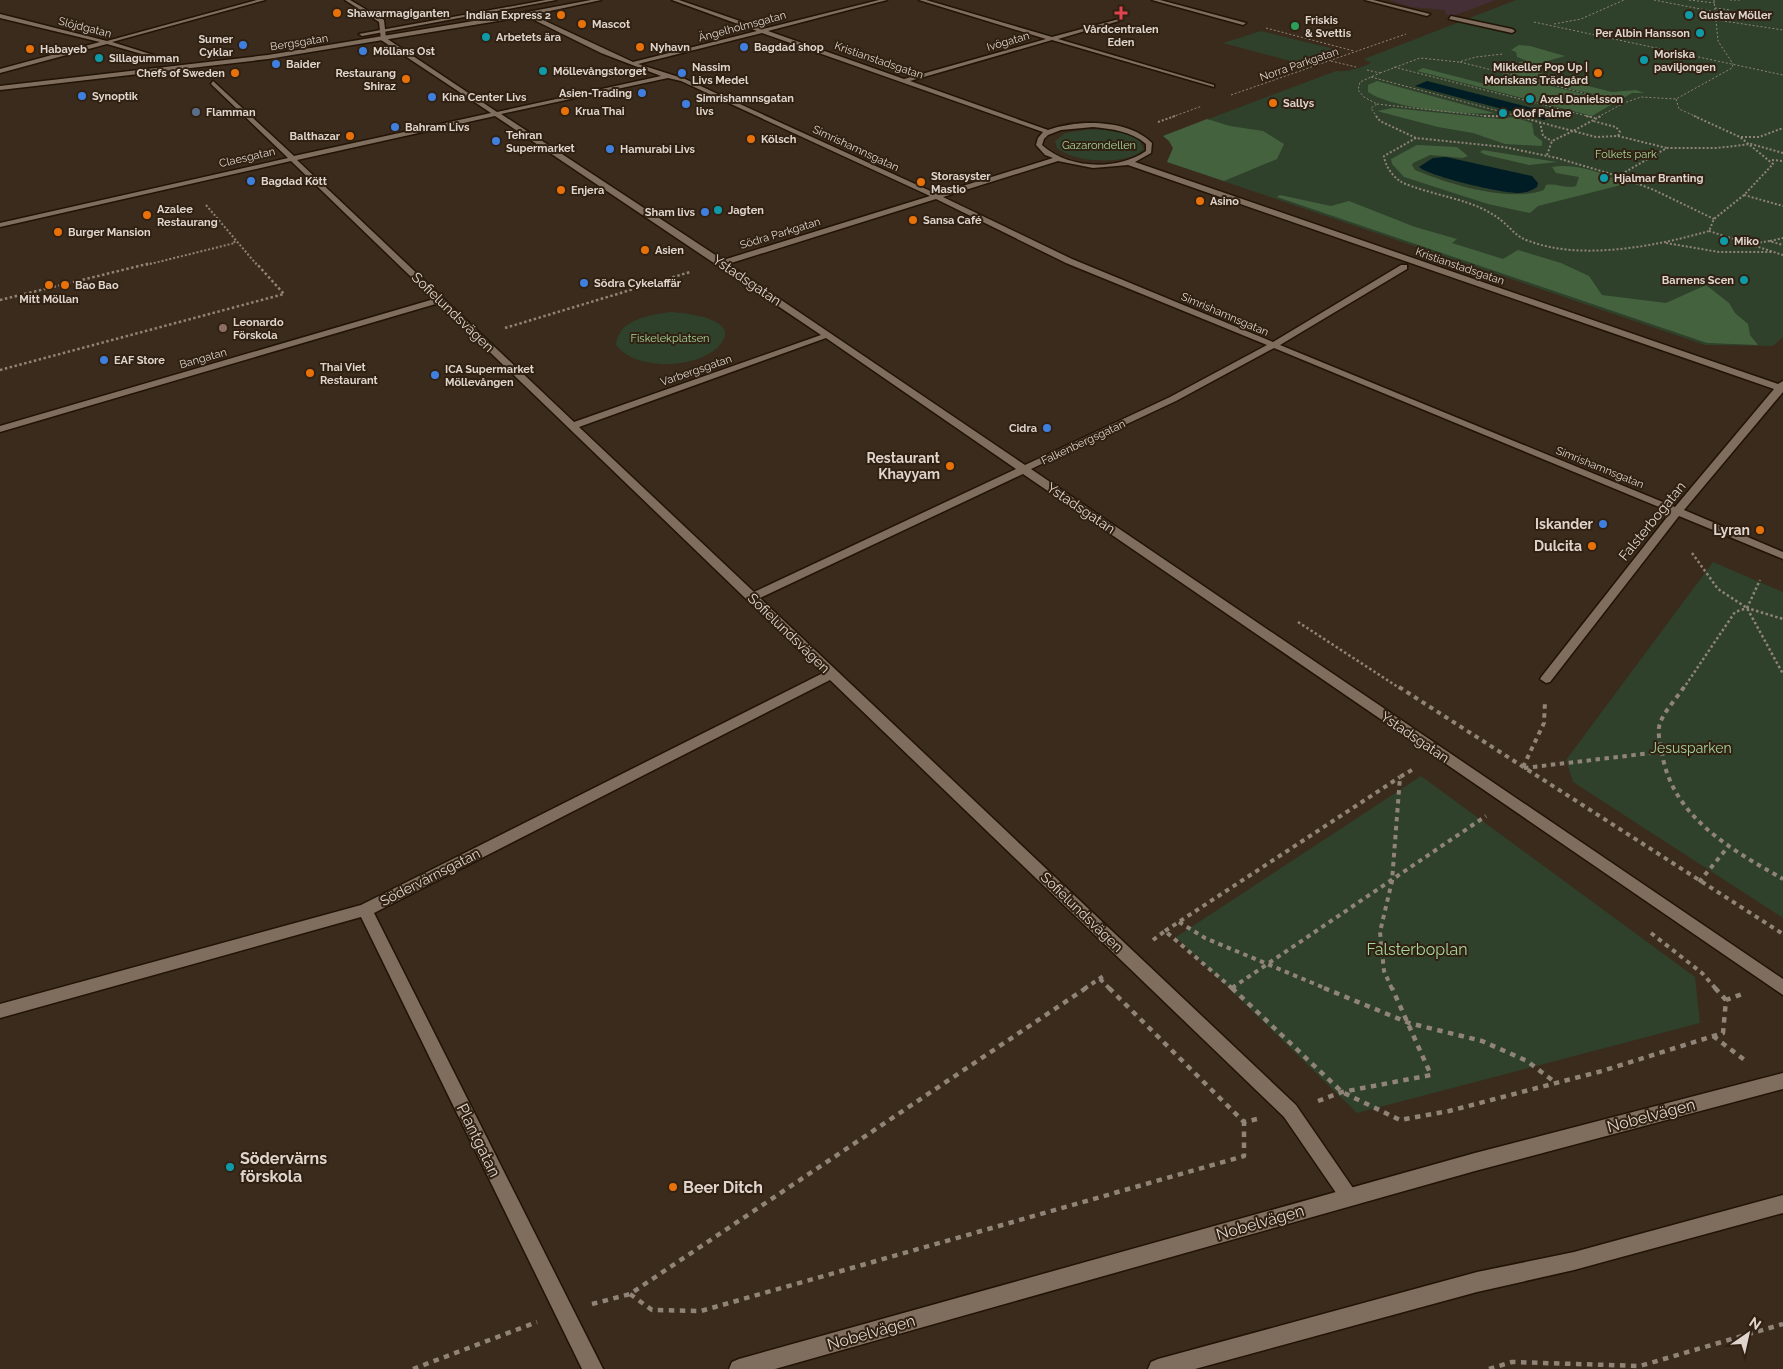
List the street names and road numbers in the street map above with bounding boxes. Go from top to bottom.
street label: Ängelholmsgatan [697,9,787,44]
street label: Slöjdgatan [57,15,113,40]
street label: Ivögatan [985,29,1031,54]
street label: Bergsgatan [269,32,329,53]
street label: Kristianstadsgatan [833,39,925,82]
street label: Norra Parkgatan [1258,45,1340,84]
street label: Simrishamnsgatan [811,123,901,174]
street label: Claesgatan [218,145,276,170]
street label: Södra Parkgatan [738,215,822,252]
street label: Kristianstadsgatan [1414,245,1506,288]
street label: Ystadsgatan [710,251,784,309]
street label: Sofielundsvägen [409,269,497,355]
street label: Simrishamnsgatan [1179,290,1271,339]
street label: Bangatan [178,346,228,371]
street label: Varbergsgatan [659,352,734,389]
street label: Falkenbergsgatan [1039,417,1127,468]
street label: Simrishamnsgatan [1554,444,1646,491]
street label: Falsterbogatan [1615,478,1689,564]
street label: Ystadsgatan [1044,479,1118,537]
street label: Sofielundsvägen [745,590,833,676]
street label: Ystadsgatan [1378,708,1452,766]
street label: Södervärnsgatan [377,845,483,909]
street label: Sofielundsvägen [1038,869,1126,955]
street label: Nobelvägen [1605,1095,1697,1136]
street label: Plantgatan [453,1100,505,1180]
street label: Nobelvägen [1214,1201,1306,1244]
street label: Nobelvägen [825,1311,917,1354]

